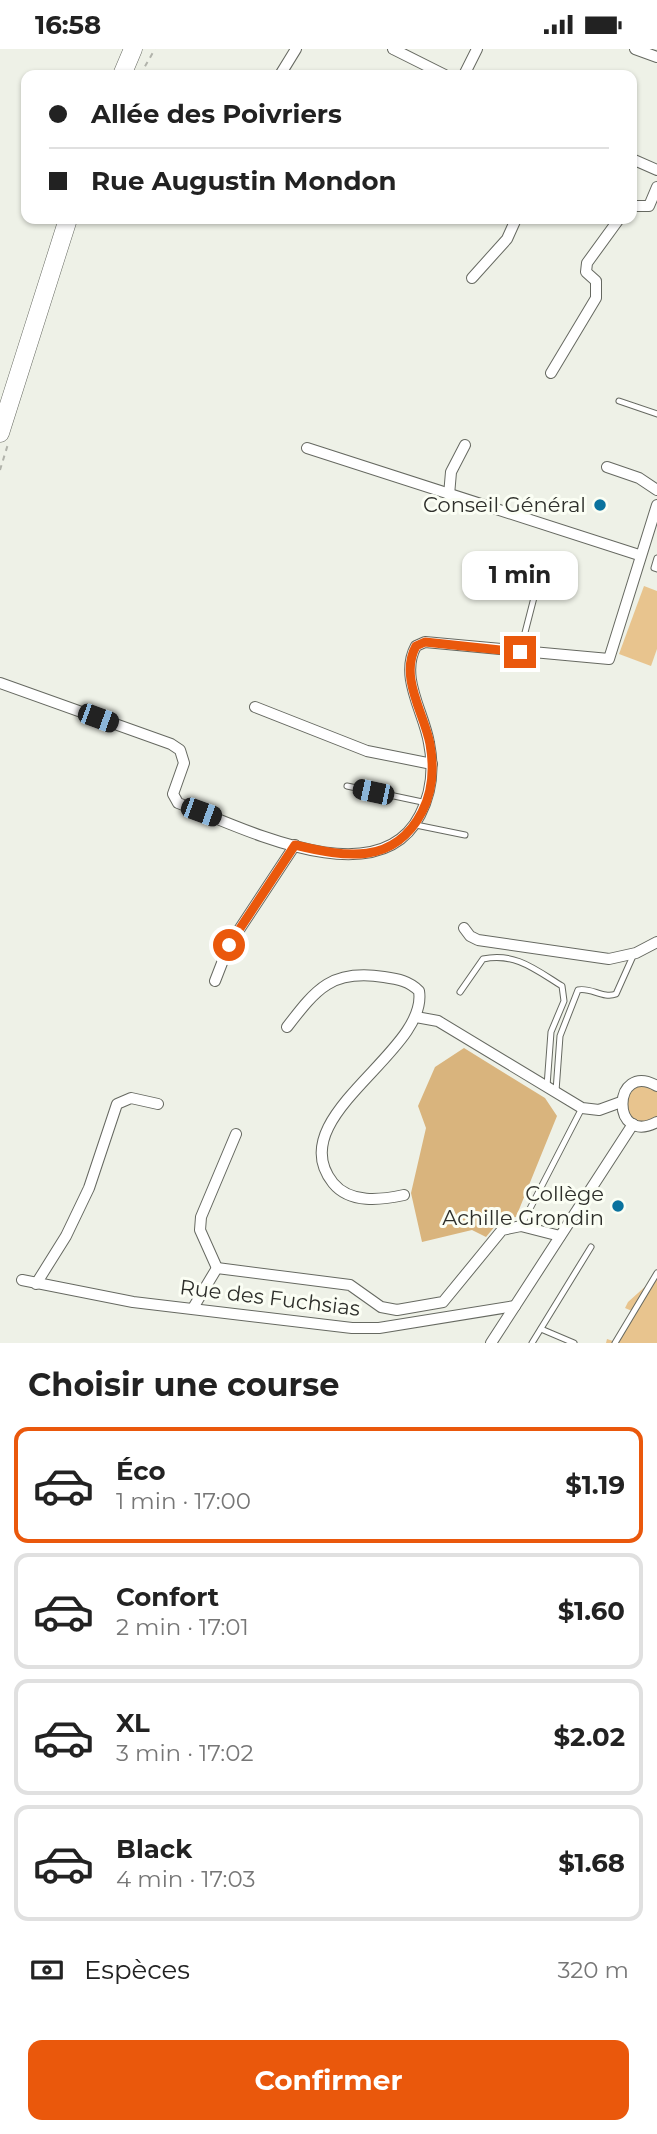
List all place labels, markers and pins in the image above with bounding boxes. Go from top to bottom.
place label: Conseil Général [423,492,586,517]
marker: Conseil Général [592,497,608,513]
place label: Collège Achille Grondin [442,1181,604,1230]
marker: Collège Achille Grondin [610,1198,626,1214]

